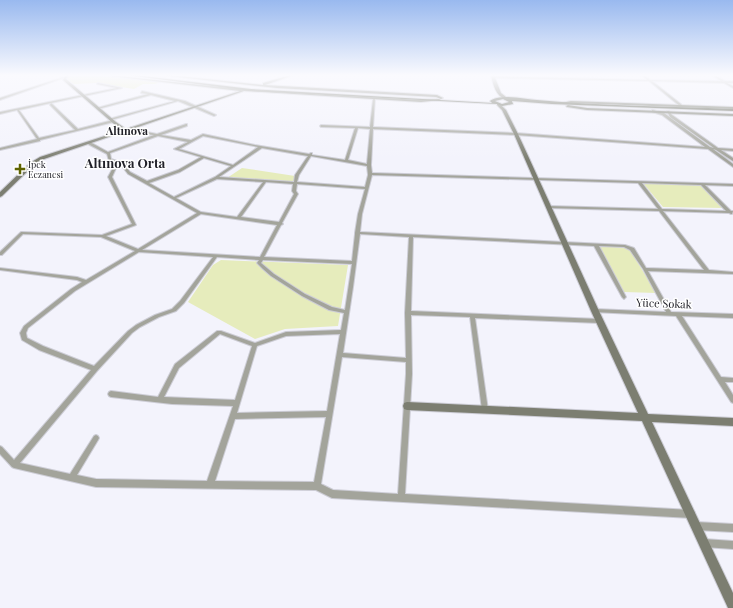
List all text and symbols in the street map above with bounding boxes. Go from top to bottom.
district label: Altınova [105,123,148,138]
district label: Altınova Orta [84,154,165,171]
place label: İpek Eczanesi [28,158,64,180]
marker: İpek Eczanesi [15,164,25,174]
street label: Yüce Sokak [635,294,692,311]

